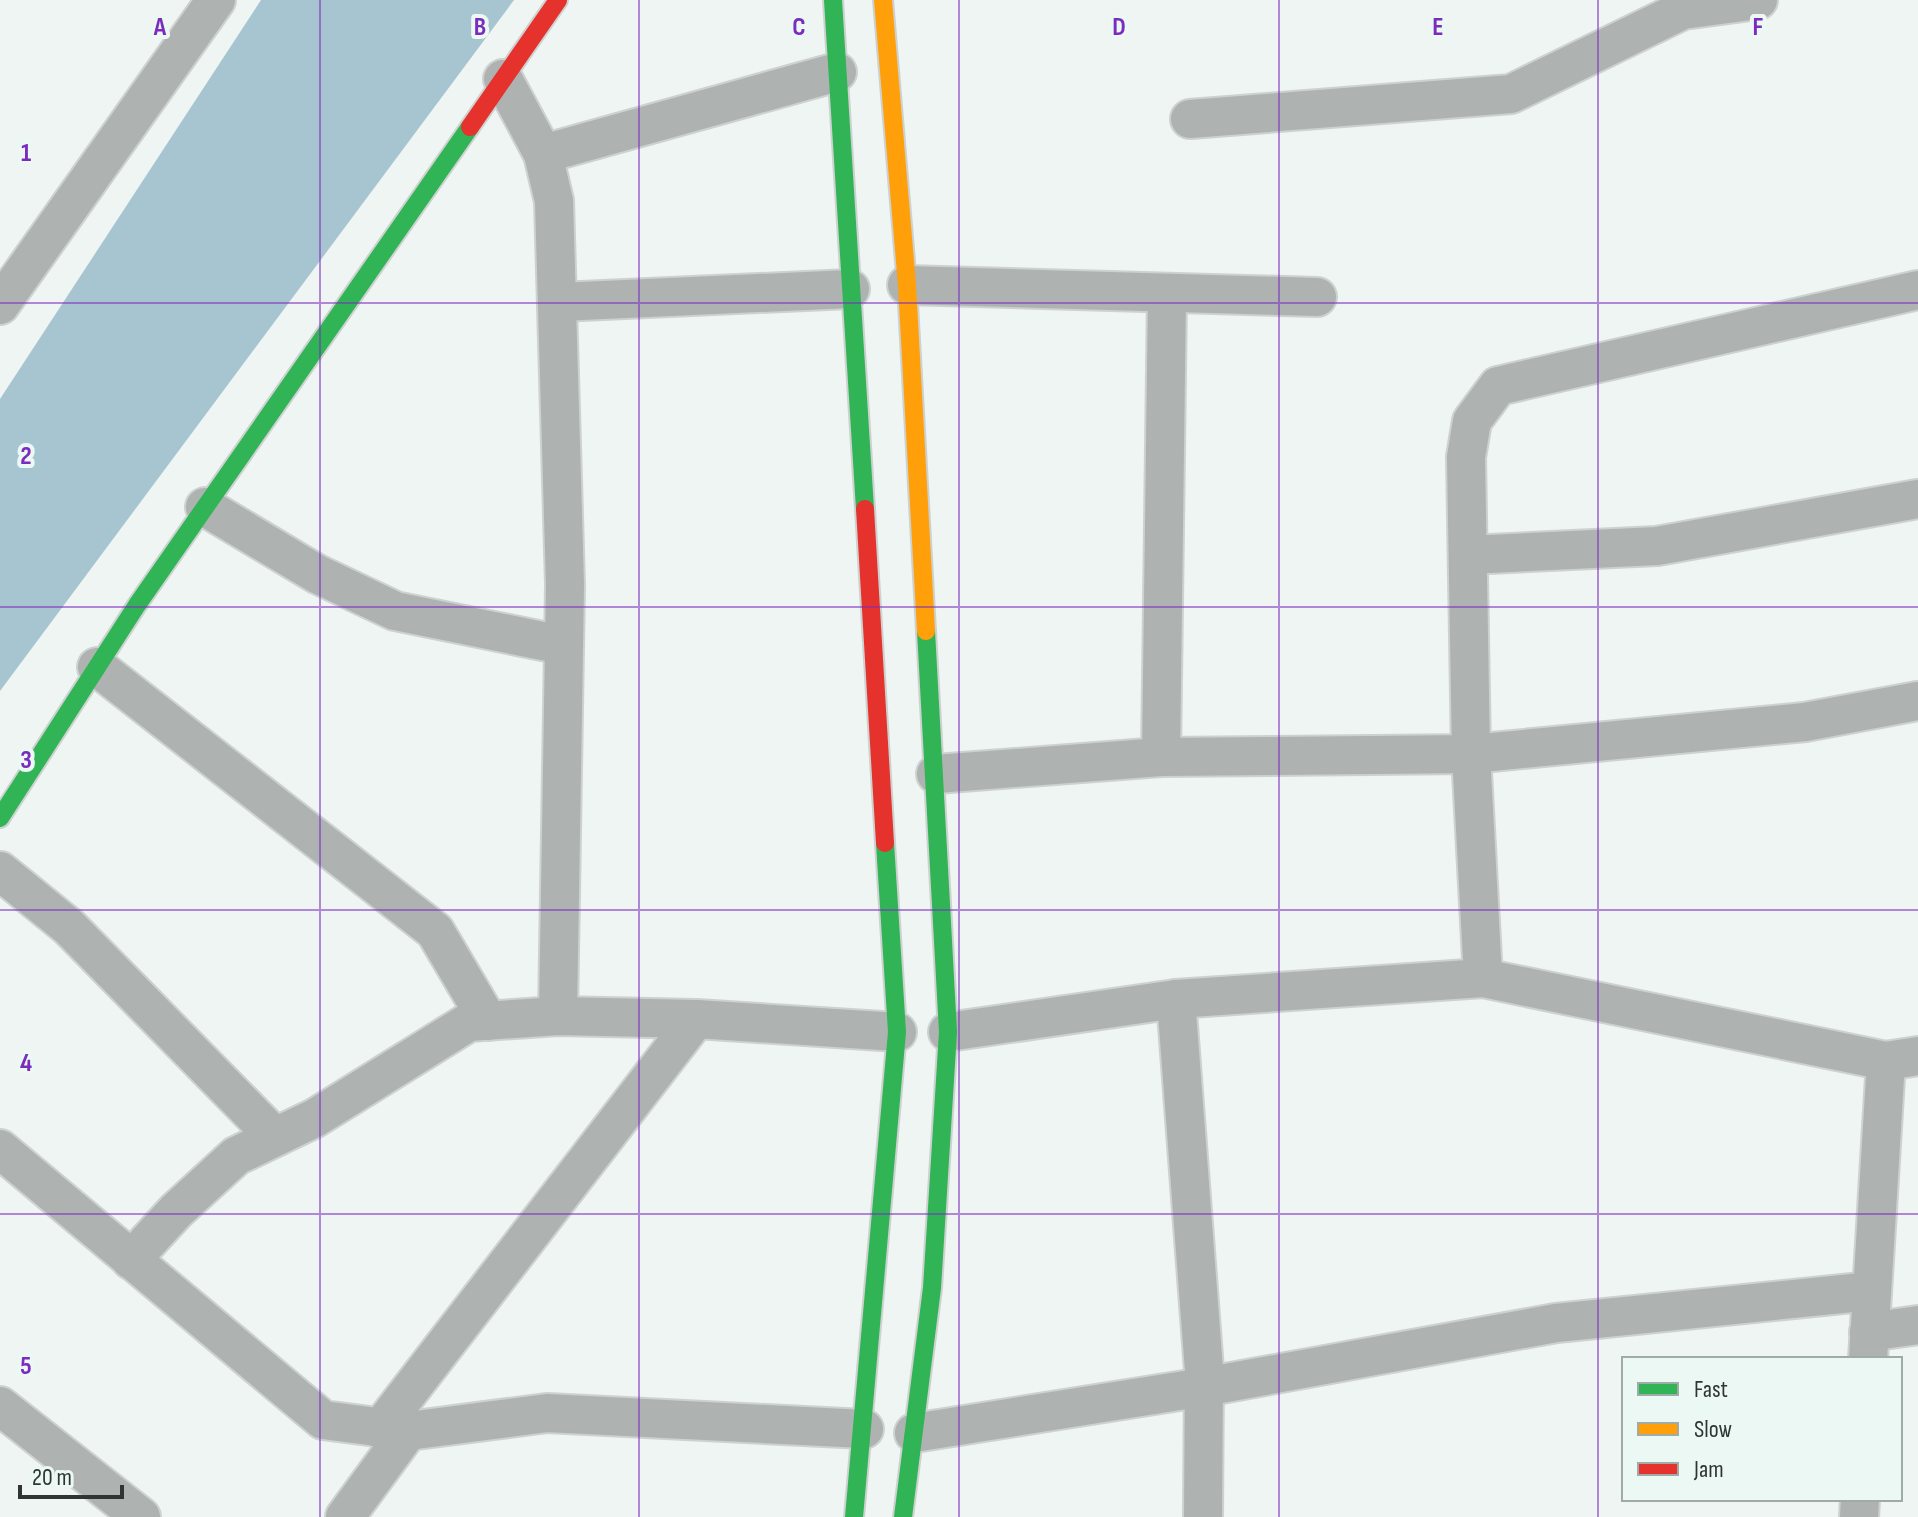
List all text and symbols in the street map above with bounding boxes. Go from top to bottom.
text: A [153,12,167,43]
text: B [474,12,486,43]
text: C [792,12,806,43]
text: D [1112,12,1126,43]
text: E [1432,12,1444,43]
text: F [1753,12,1764,43]
text: 1 [21,138,31,169]
text: 2 [20,441,32,472]
text: 3 [20,745,32,776]
text: 4 [20,1048,32,1079]
text: 5 [20,1351,32,1382]
legend [1622,1357,1902,1501]
text: Fast [1694,1375,1728,1404]
text: Slow [1694,1415,1732,1444]
scale bar [20,1449,122,1499]
text: Jam [1693,1455,1724,1484]
text: 20 m [32,1463,72,1492]

